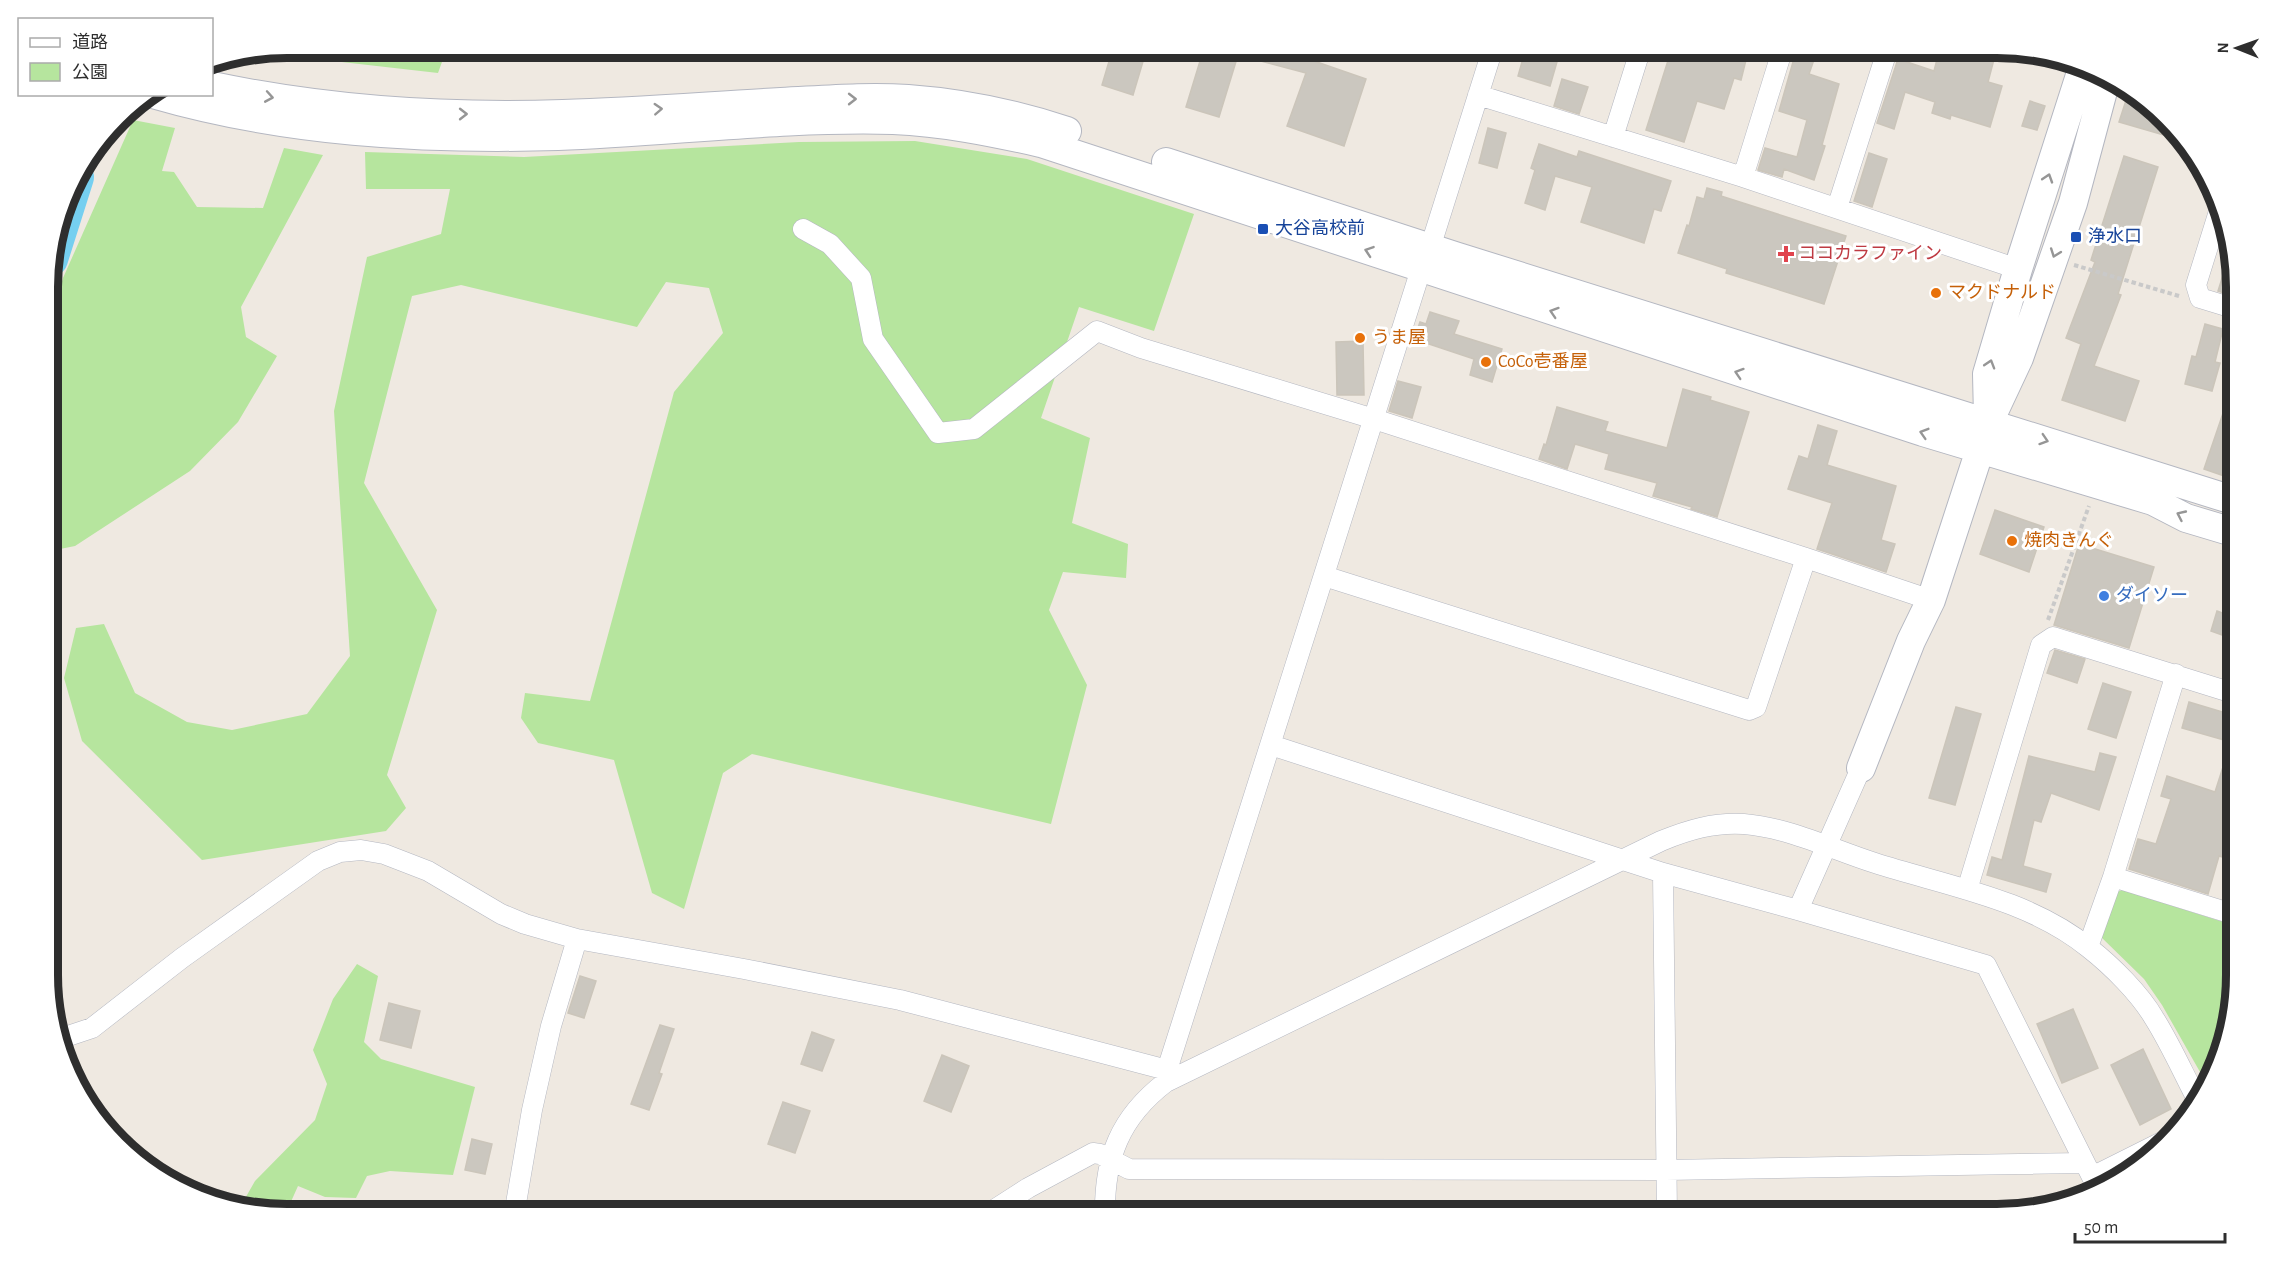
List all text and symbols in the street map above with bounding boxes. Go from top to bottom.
legend [18,18,213,96]
north arrow [2207,18,2267,78]
text: 道路 [72,32,108,52]
text: N [2215,42,2231,53]
text: 公園 [72,63,108,82]
one-way arrow [264,90,274,103]
one-way arrow [848,93,857,105]
one-way arrow [653,102,662,115]
one-way arrow [458,108,467,120]
one-way arrow [2040,173,2053,184]
place label: 大谷高校前 [1275,218,1365,238]
marker: 大谷高校前 [1256,222,1270,236]
place label: 浄水口 [2088,227,2142,246]
marker: 浄水口 [2069,230,2083,244]
place label: ココカラファイン [1798,244,1942,263]
one-way arrow [1364,245,1375,258]
marker: ココカラファイン [1779,247,1793,261]
one-way arrow [2049,247,2062,258]
place label: マクドナルド [1948,283,2056,302]
marker: マクドナルド [1929,286,1943,300]
one-way arrow [1549,307,1560,319]
place label: うま屋 [1372,328,1426,347]
marker: うま屋 [1353,331,1367,345]
place label: CoCo壱番屋 [1498,352,1588,371]
marker: CoCo壱番屋 [1479,355,1493,369]
one-way arrow [1983,359,1995,370]
one-way arrow [1734,367,1745,380]
one-way arrow [1920,428,1930,440]
one-way arrow [2038,433,2049,446]
one-way arrow [2177,510,2188,522]
place label: 焼肉きんぐ [2024,531,2114,550]
marker: 焼肉きんぐ [2005,534,2019,548]
place label: ダイソー [2116,585,2188,605]
marker: ダイソー [2097,589,2111,603]
scale bar [2075,1206,2225,1244]
text: 50 m [2084,1219,2118,1237]

